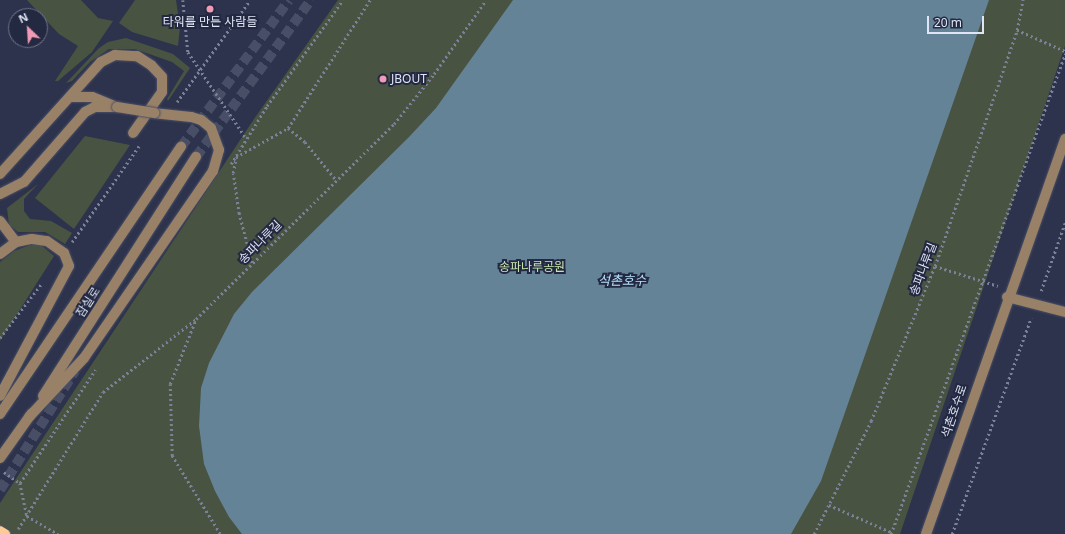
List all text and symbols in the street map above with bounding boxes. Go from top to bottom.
marker: 타워를 만든 사람들 [205,4,215,14]
north arrow [8,8,48,48]
scale bar [929,8,986,34]
text: N [16,9,30,26]
text: 20 m [934,14,962,31]
place label: 타워를 만든 사람들 [163,15,257,29]
place label: JBOUT [391,72,427,86]
marker: JBOUT [378,74,388,84]
street label: 송파나루길 [235,217,285,267]
street label: 송파나루길 [906,241,940,297]
park label: 송파나루공원 [499,260,565,274]
water label: 석촌호수 [598,272,646,288]
street label: 잠실로 [73,284,103,320]
street label: 석촌호수로 [938,383,970,439]

